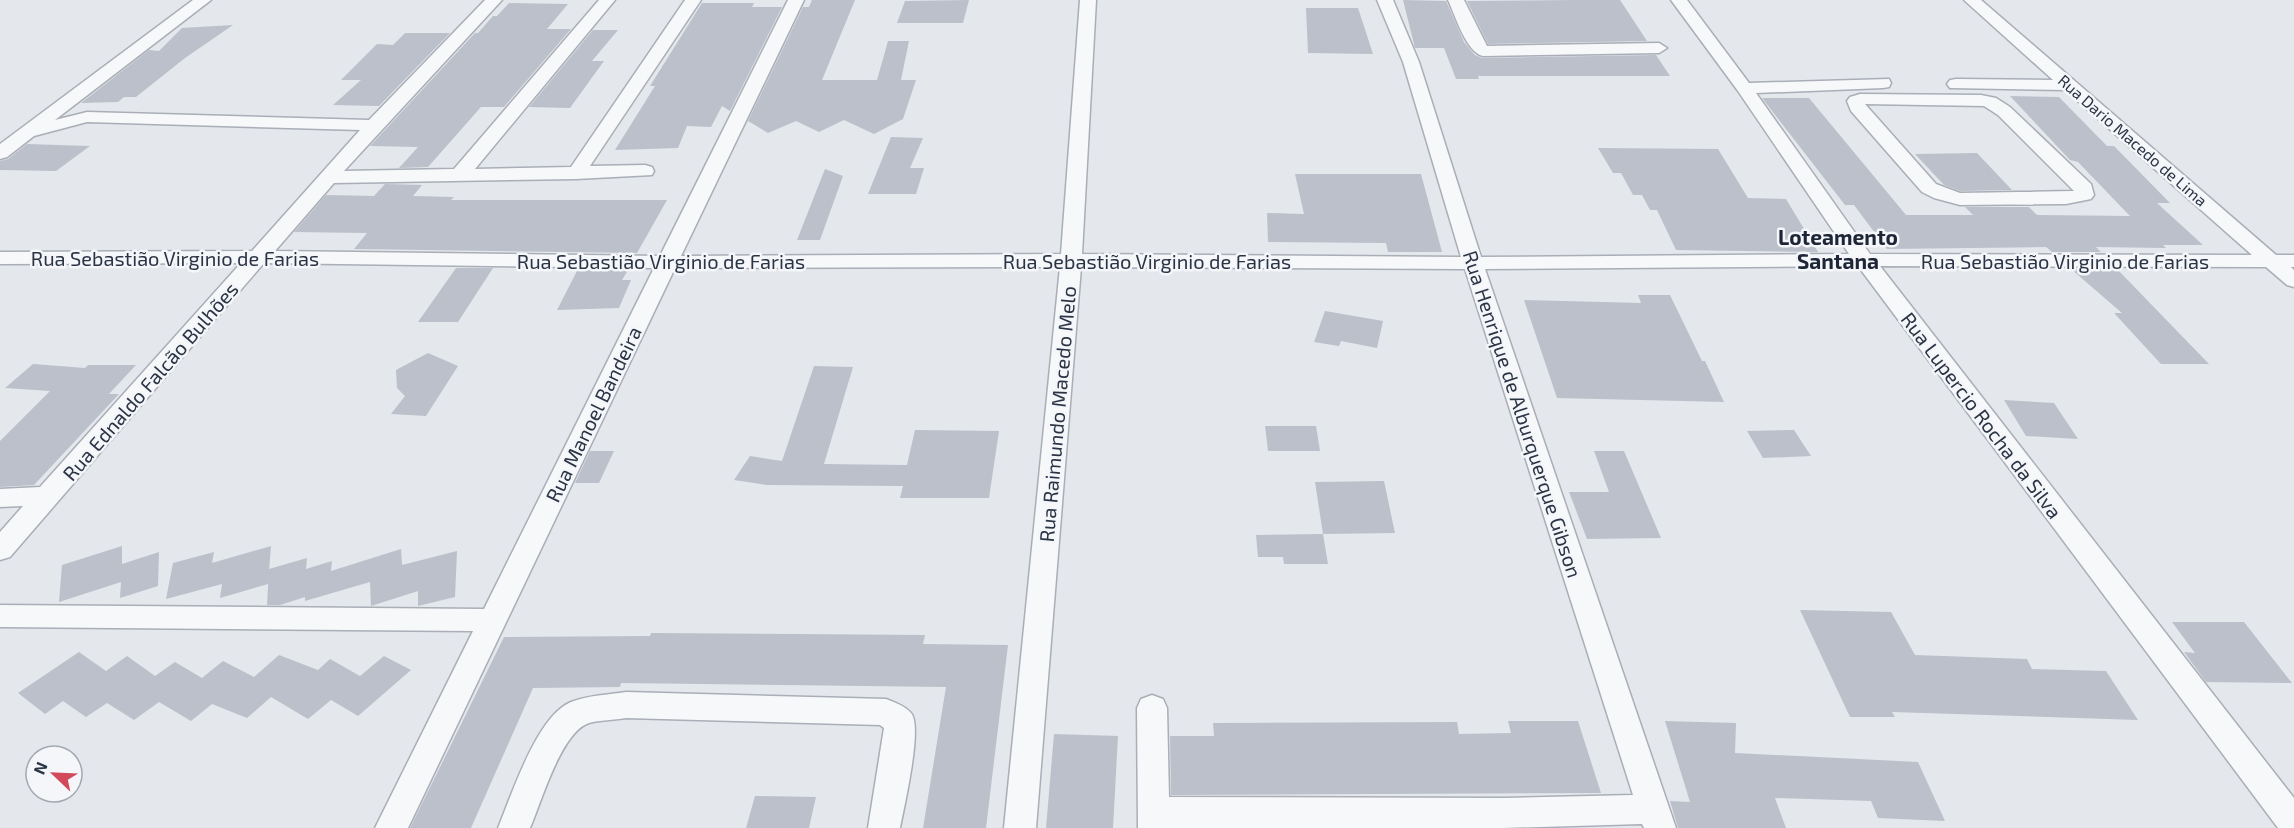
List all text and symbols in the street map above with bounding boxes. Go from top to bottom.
street label: Rua Dario Macedo de Lima [2055,70,2211,210]
district label: Loteamento Santana [1778,224,1898,273]
street label: Rua Sebastião Virginio de Farias [31,246,319,270]
street label: Rua Henrique de Alburquerque Gibson [1459,247,1587,581]
street label: Rua Sebastião Virginio de Farias [517,249,805,273]
street label: Rua Sebastião Virginio de Farias [1003,249,1291,273]
street label: Rua Sebastião Virginio de Farias [1921,249,2209,273]
street label: Rua Ednaldo Falcão Bulhões [57,277,243,485]
street label: Rua Raimundo Macedo Melo [1034,285,1080,543]
street label: Rua Lupercio Rocha da Silva [1897,307,2067,523]
street label: Rua Manoel Bandeira [540,322,646,506]
north arrow [24,744,84,804]
text: N [29,759,51,777]

